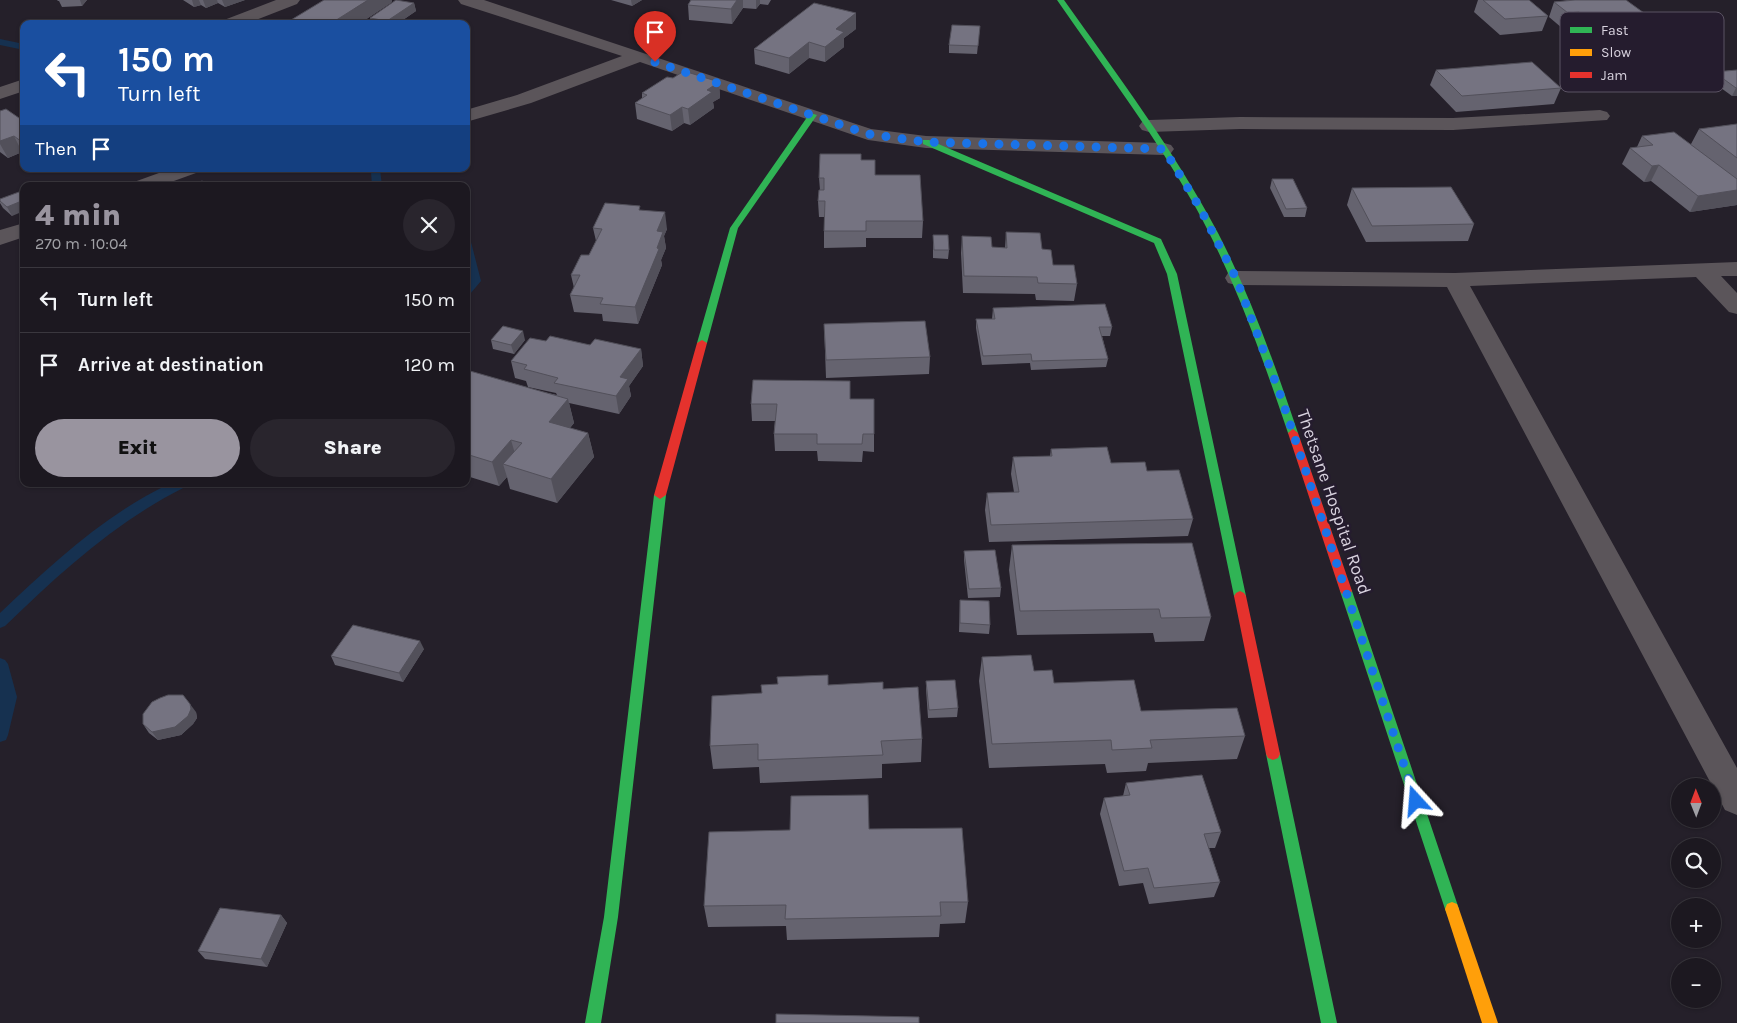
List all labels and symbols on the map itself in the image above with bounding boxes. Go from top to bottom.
pin [634,11,676,62]
legend [1560,12,1724,92]
text: Fast [1601,22,1628,39]
text: Slow [1601,44,1631,61]
text: Jam [1601,67,1627,84]
street label: Thetsane Hospital Road [1292,407,1376,597]
position arrow [1389,774,1441,826]
north arrow [1671,778,1721,828]

